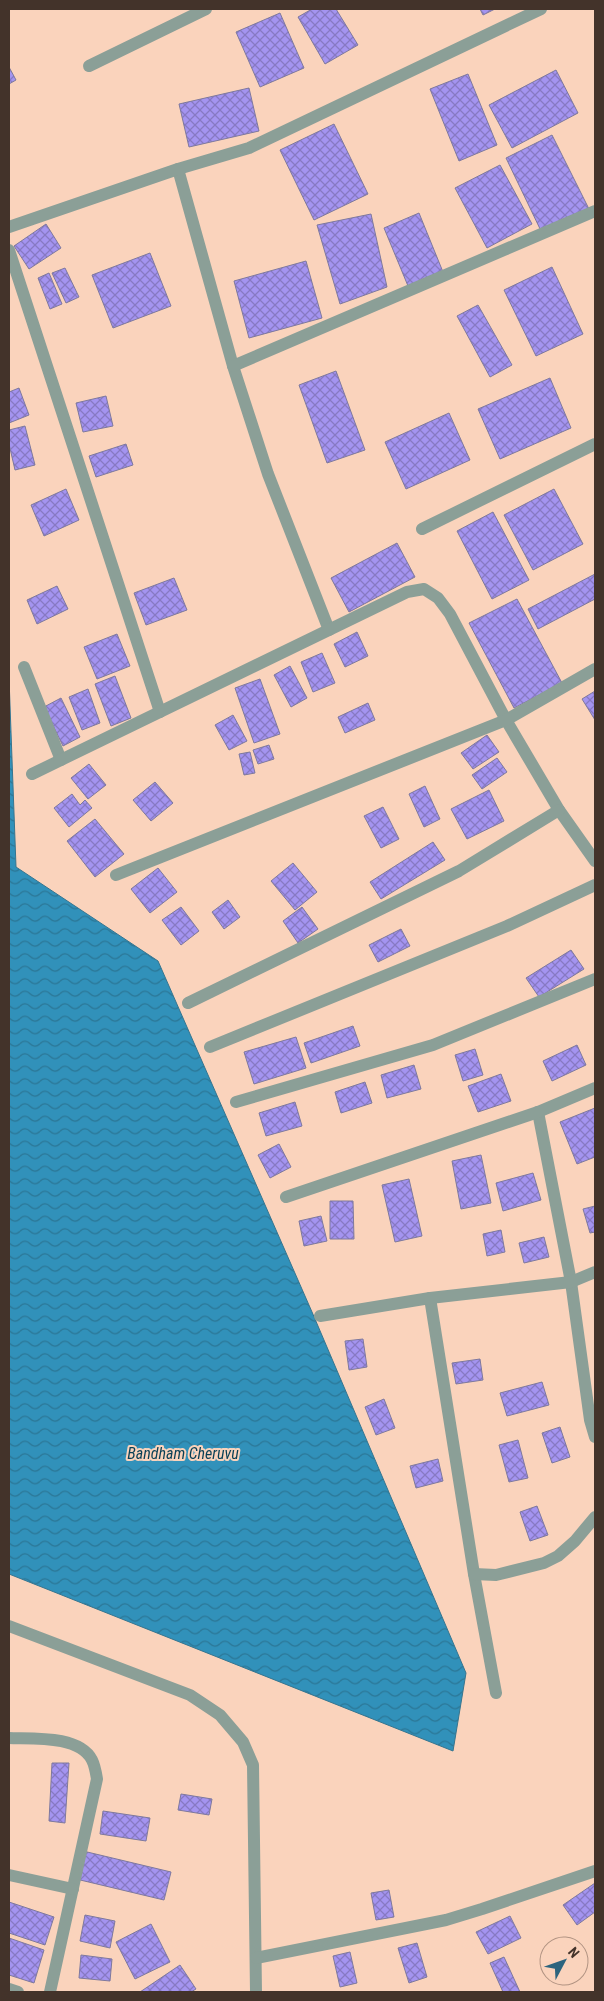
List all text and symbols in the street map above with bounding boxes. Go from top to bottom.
water label: Bandham Cheruvu [127,1444,239,1463]
north arrow [539,1936,589,1986]
text: N [565,1944,583,1961]

